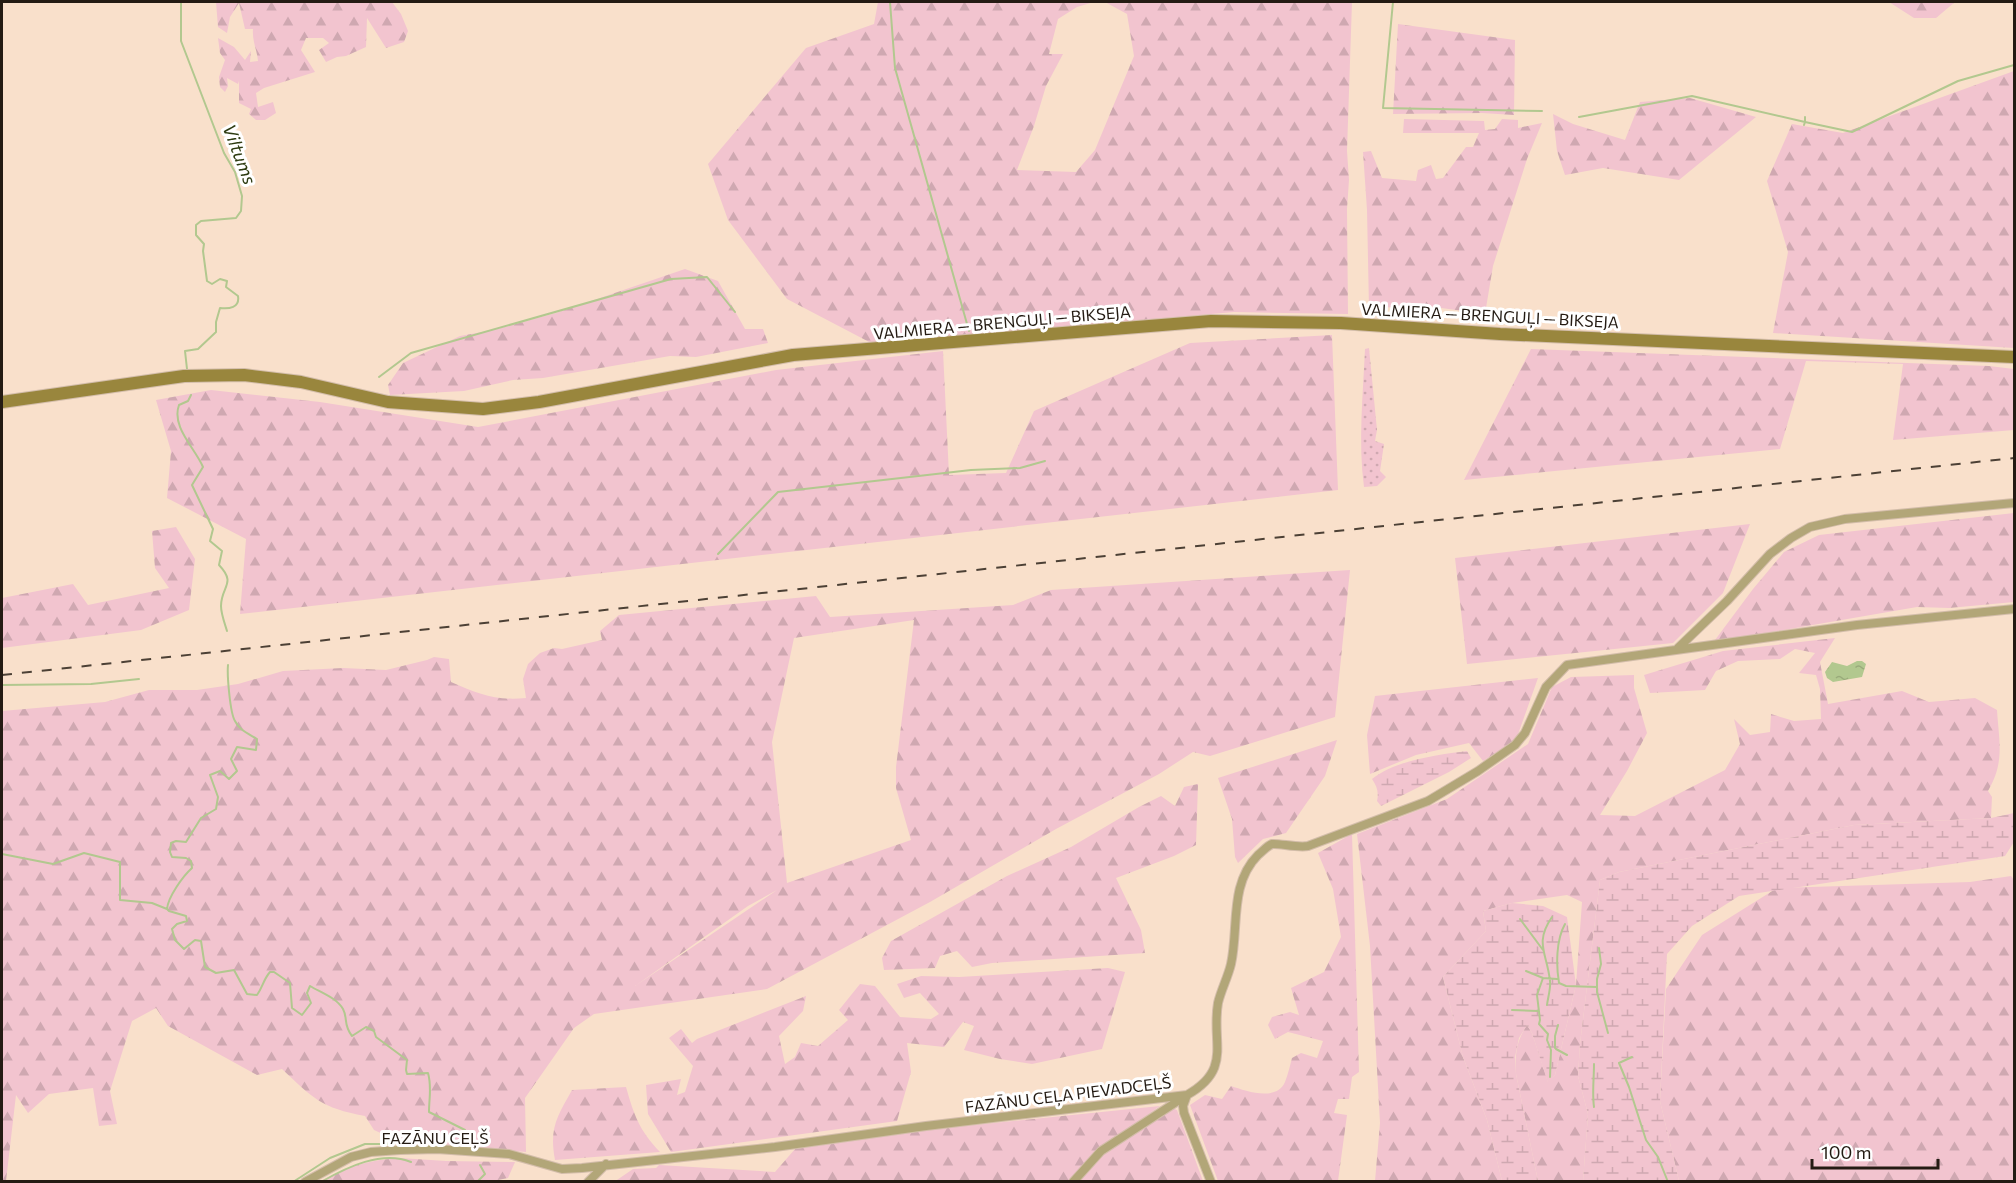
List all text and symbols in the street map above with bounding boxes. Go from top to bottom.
water label: Viltums [218,121,262,187]
street label: VALMIERA — BRENGUĻI — BIKSEJA [1360,299,1619,333]
street label: VALMIERA — BRENGUĻI — BIKSEJA [873,301,1132,345]
street label: FAZĀNU CEĻA PIEVADCEĻŠ [964,1072,1172,1118]
street label: FAZĀNU CEĻŠ [381,1128,489,1149]
scale bar [1812,1132,1938,1170]
text: 100 m [1821,1141,1871,1163]

